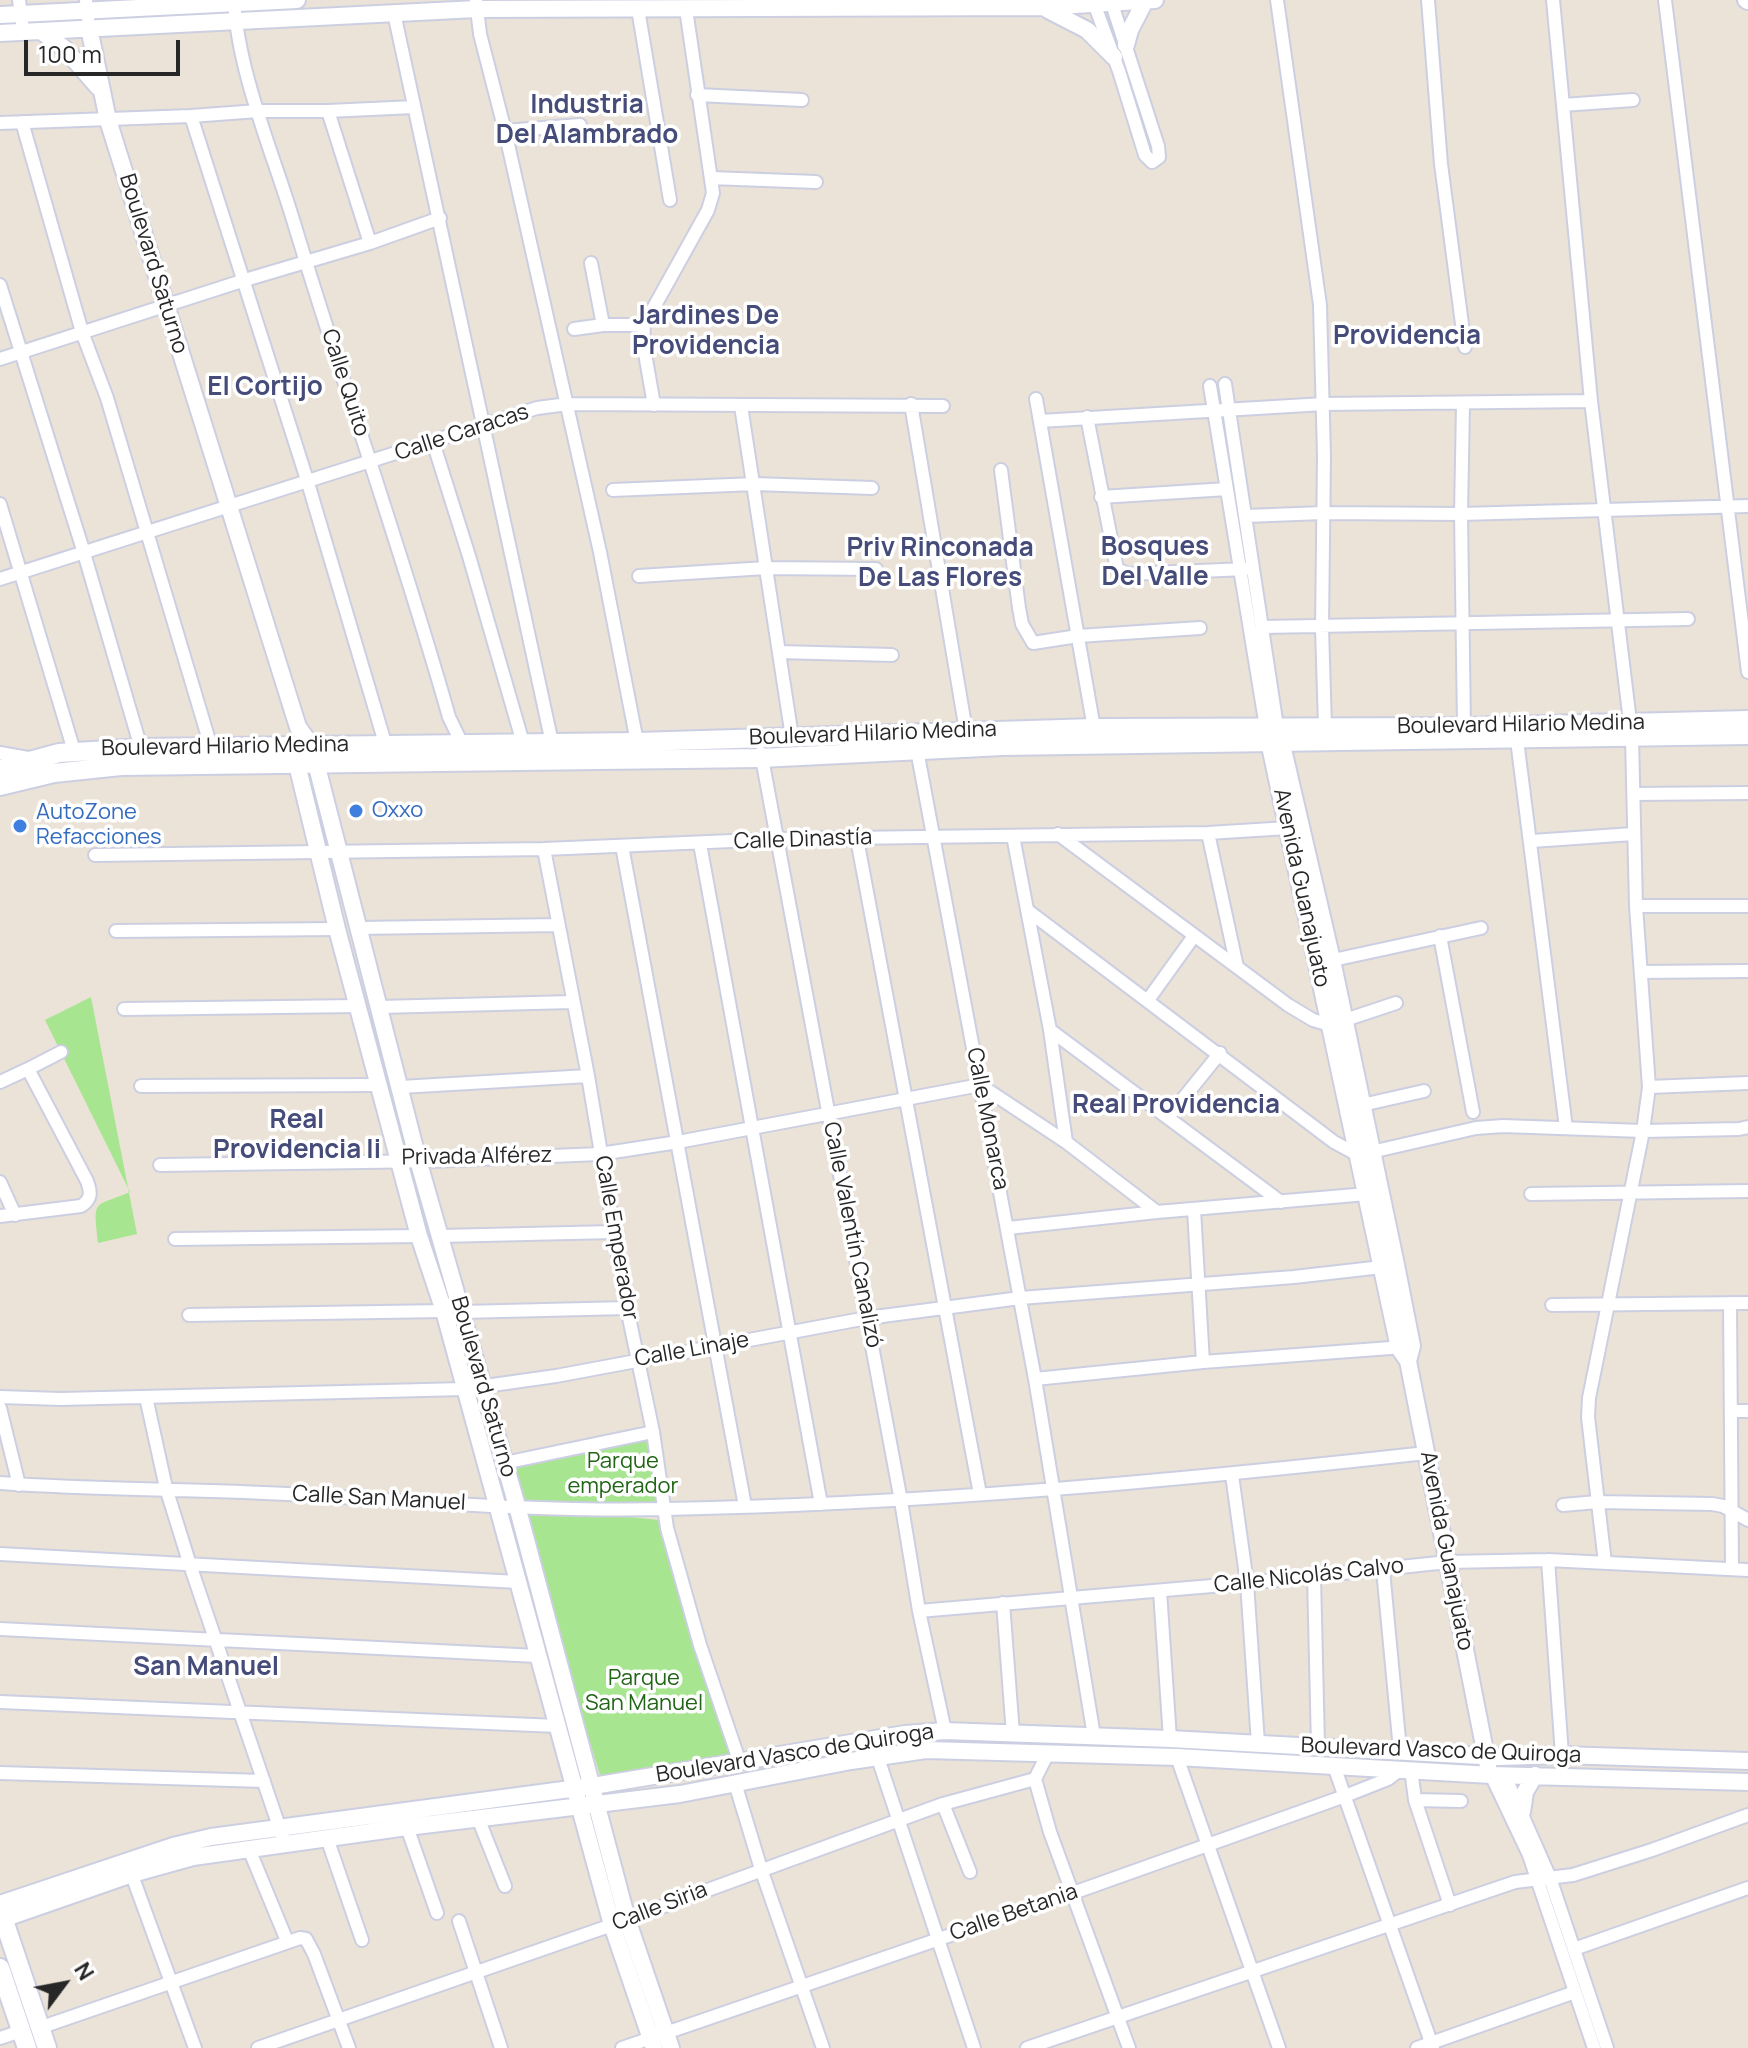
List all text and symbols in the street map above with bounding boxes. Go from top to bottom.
scale bar [28,24,184,74]
text: 100 m [38,37,102,70]
district label: Industria Del Alambrado [496,90,678,152]
street label: Boulevard Saturno [113,171,193,357]
district label: Jardines De Providencia [632,301,780,362]
district label: Providencia [1333,321,1481,353]
street label: Calle Quito [315,326,375,440]
district label: El Cortijo [207,372,323,404]
street label: Calle Caracas [392,399,532,467]
district label: Bosques Del Valle [1101,532,1209,594]
district label: Priv Rinconada De Las Flores [846,533,1034,594]
street label: Boulevard Hilario Medina [1397,710,1645,740]
street label: Boulevard Hilario Medina [749,716,997,752]
street label: Boulevard Hilario Medina [101,732,349,762]
street label: Avenida Guanajuato [1267,786,1335,990]
place label: Oxxo [372,798,423,824]
place label: AutoZone Refacciones [36,800,162,852]
marker: Oxxo [347,802,365,820]
marker: AutoZone Refacciones [11,817,29,835]
street label: Calle Dinastía [733,824,873,856]
street label: Calle Monarca [960,1046,1014,1192]
district label: Real Providencia [1072,1090,1280,1122]
district label: Real Providencia Ii [213,1105,381,1166]
street label: Calle Valentín Canalizó [817,1120,887,1350]
street label: Privada Alférez [401,1142,553,1172]
street label: Calle Emperador [589,1154,643,1322]
street label: Boulevard Saturno [445,1294,521,1480]
street label: Calle Linaje [633,1327,751,1373]
park label: Parque emperador [568,1449,678,1500]
street label: Avenida Guanajuato [1414,1449,1478,1653]
street label: Calle San Manuel [292,1481,466,1517]
street label: Calle Nicolás Calvo [1213,1553,1405,1599]
district label: San Manuel [133,1652,279,1684]
park label: Parque San Manuel [585,1666,703,1718]
street label: Boulevard Vasco de Quiroga [654,1719,936,1789]
street label: Boulevard Vasco de Quiroga [1300,1733,1582,1769]
street label: Calle Siria [609,1877,711,1937]
street label: Calle Betania [947,1879,1081,1947]
north arrow [24,1944,104,2024]
text: N [67,1957,101,1986]

